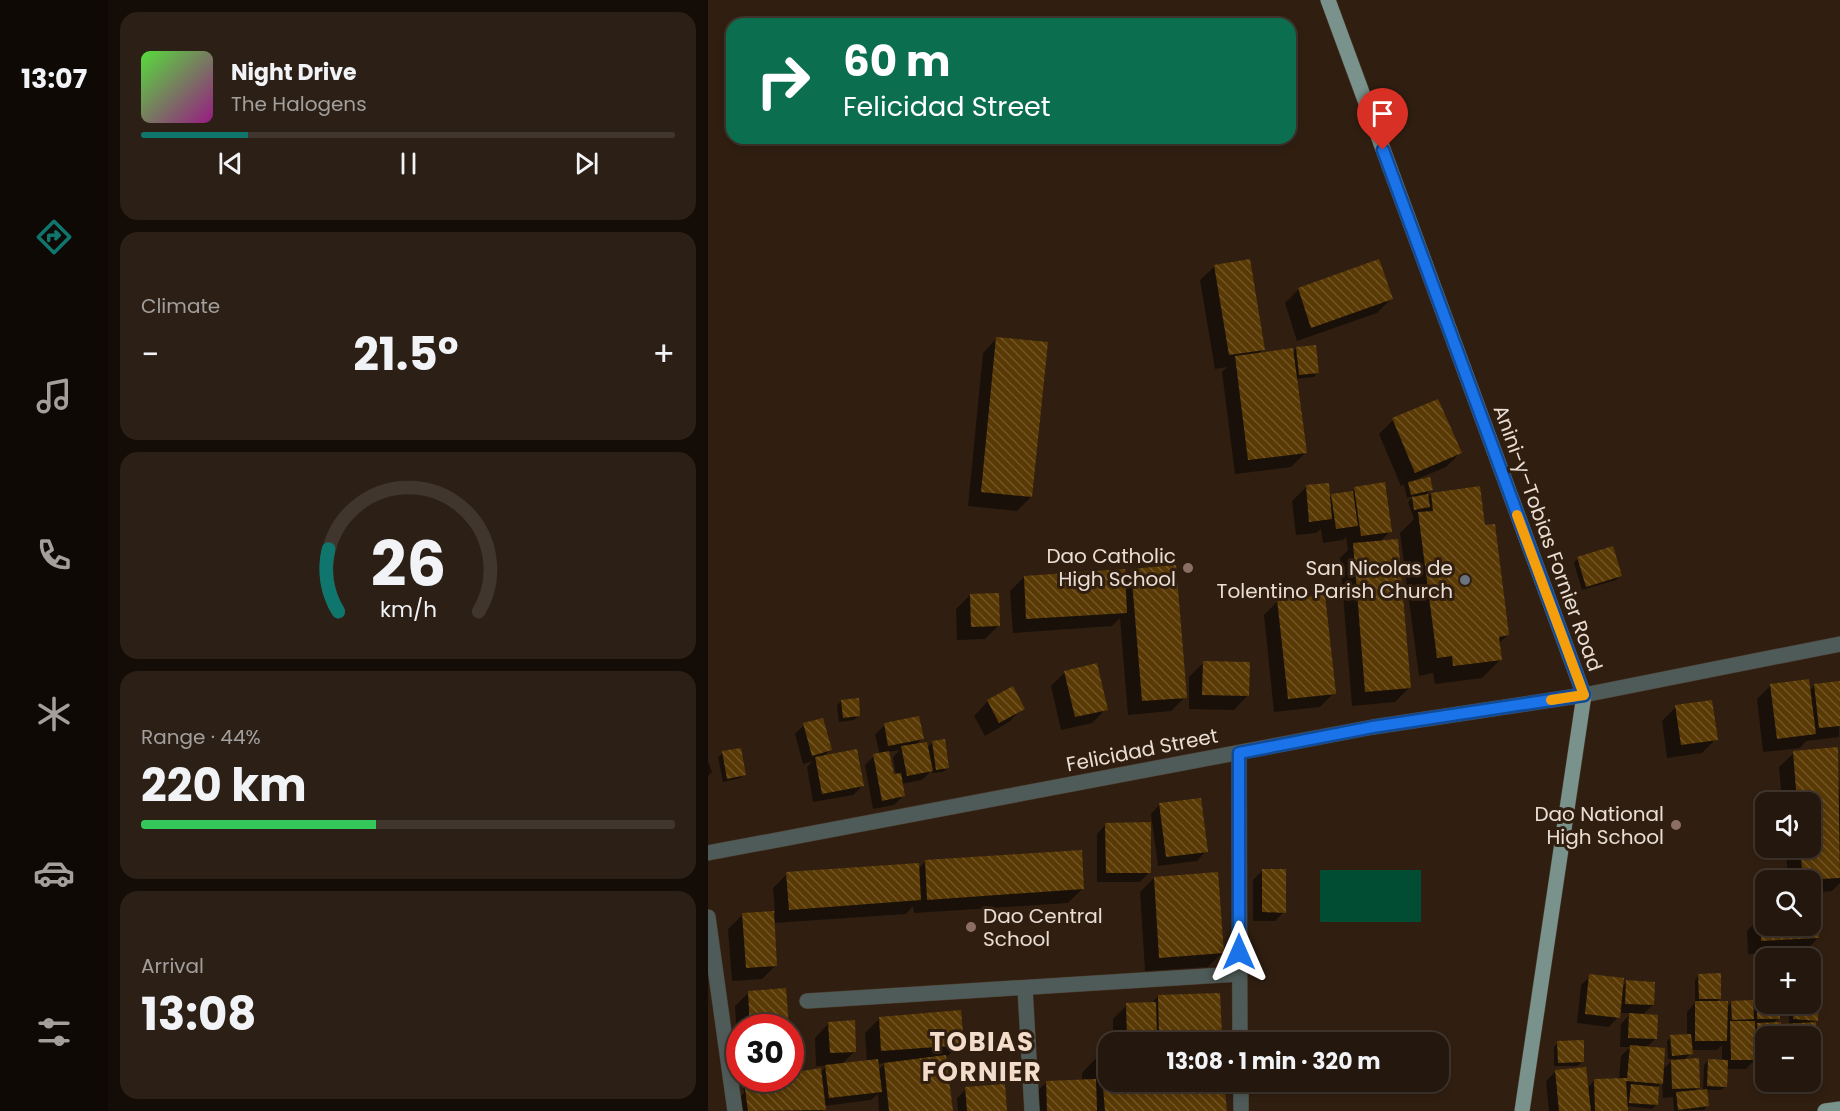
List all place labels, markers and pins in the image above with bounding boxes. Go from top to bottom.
pin [1357,88,1408,150]
place label: Dao Catholic High School [1046,542,1176,593]
place label: San Nicolas de Tolentino Parish Church [1217,554,1453,605]
marker: Dao Catholic High School [1181,561,1195,575]
marker: San Nicolas de Tolentino Parish Church [1458,573,1472,587]
place label: Dao National High School [1534,800,1664,851]
marker: Dao National High School [1669,818,1683,832]
place label: Dao Central School [983,902,1103,953]
marker: Dao Central School [964,920,978,934]

